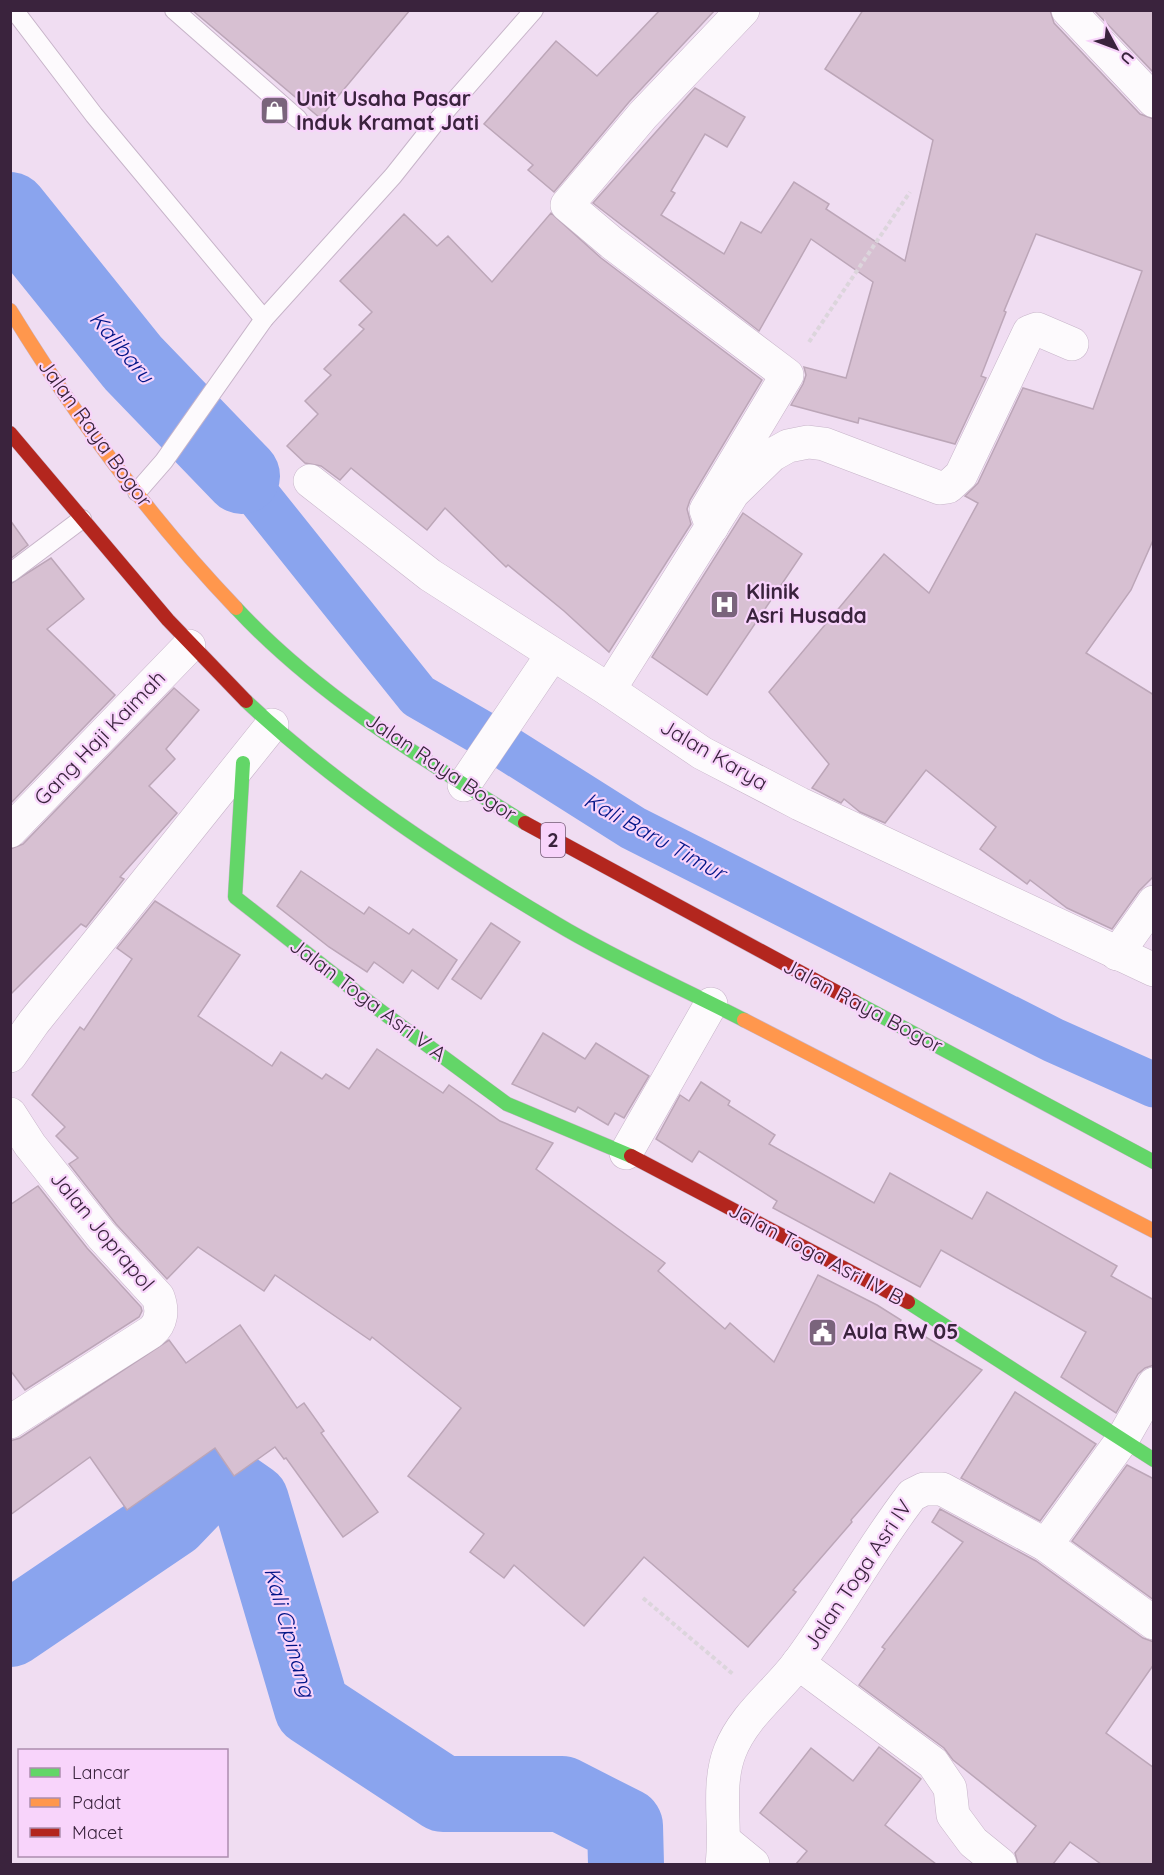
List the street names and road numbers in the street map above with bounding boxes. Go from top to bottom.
street label: Jalan Raya Bogor [33,353,158,512]
street label: Gang Haji Kaimah [28,664,170,810]
street label: Jalan Raya Bogor [361,706,522,826]
street label: Jalan Karya [656,713,773,795]
road number: 2 [541,823,565,857]
street label: Jalan Toga Asri V A [285,932,452,1067]
street label: Jalan Raya Bogor [779,952,948,1058]
street label: Jalan Joprapol [45,1165,160,1296]
street label: Jalan Toga Asri IV B [724,1196,909,1310]
street label: Jalan Toga Asri IV [797,1494,917,1654]

